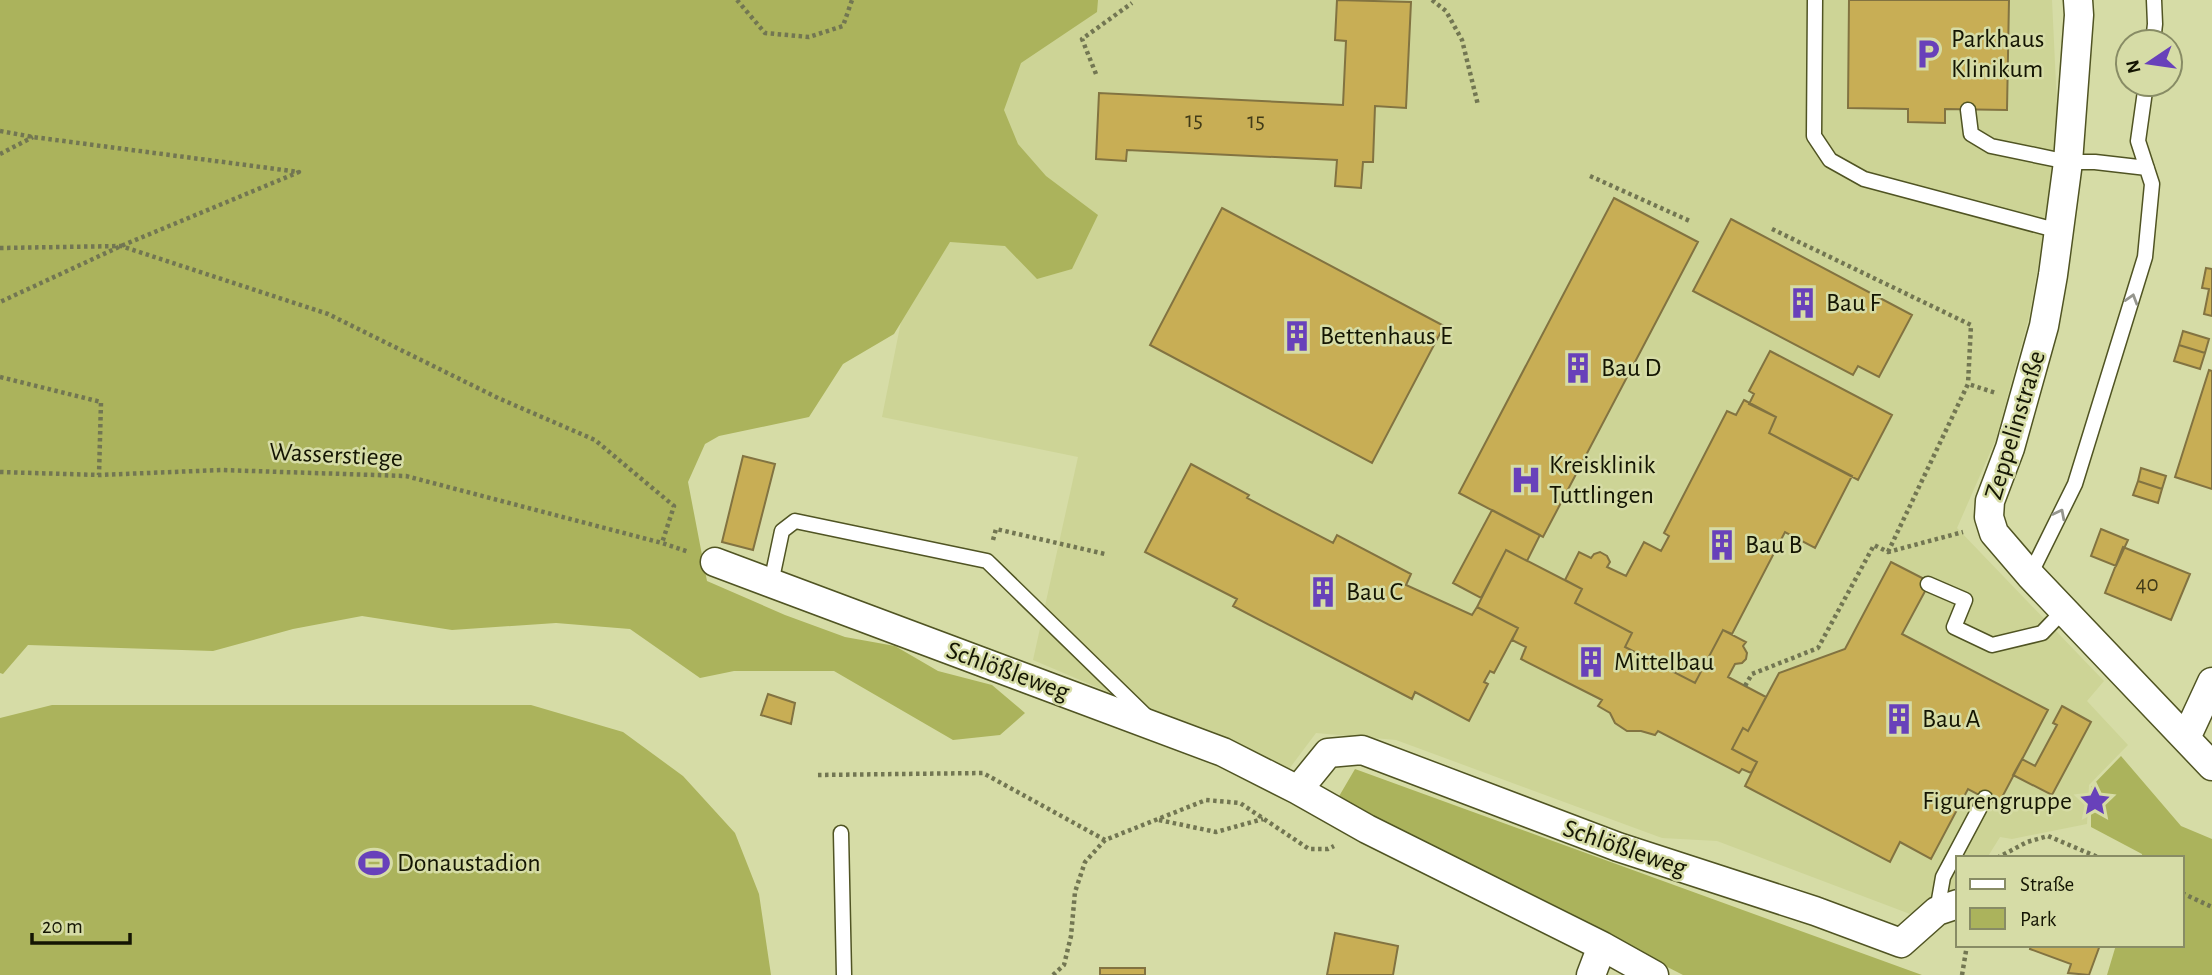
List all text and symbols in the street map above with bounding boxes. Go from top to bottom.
place label: Parkhaus Klinikum [1951,26,2044,82]
north arrow [2114,28,2184,98]
parking icon: Parkhaus Klinikum [1911,37,1945,71]
text: N [2123,58,2145,75]
house number: 15 [1185,109,1203,132]
house number: 15 [1247,110,1265,133]
building icon: Bau F [1786,286,1820,320]
place label: Bau F [1826,290,1882,316]
one-way arrow [2124,293,2139,305]
building icon: Bettenhaus E [1280,319,1314,353]
place label: Bettenhaus E [1320,323,1453,349]
street label: Zeppelinstraße [1980,348,2050,502]
building icon: Bau D [1561,351,1595,385]
place label: Bau D [1601,355,1661,381]
street label: Wasserstiege [268,439,404,471]
place label: Kreisklinik Tuttlingen [1549,452,1656,508]
hospital icon: Kreisklinik Tuttlingen [1509,463,1543,497]
one-way arrow [2052,509,2066,521]
building icon: Bau B [1705,528,1739,562]
place label: Bau B [1745,532,1803,558]
house number: 40 [2135,573,2159,596]
building icon: Bau C [1306,575,1340,609]
place label: Bau C [1346,579,1403,605]
street label: Schlößleweg [943,637,1073,705]
building icon: Mittelbau [1574,645,1608,679]
place label: Mittelbau [1614,649,1714,675]
building icon: Bau A [1882,702,1916,736]
place label: Bau A [1922,706,1981,732]
place icon: Figurengruppe [2078,784,2112,818]
place label: Figurengruppe [1922,788,2072,814]
street label: Schlößleweg [1560,815,1690,881]
sports icon: Donaustadion [357,846,391,880]
place label: Donaustadion [397,850,541,876]
legend [1956,856,2184,947]
text: Straße [2020,874,2074,895]
scale bar [32,902,130,946]
text: Park [2020,909,2057,930]
text: 20 m [42,916,83,937]

